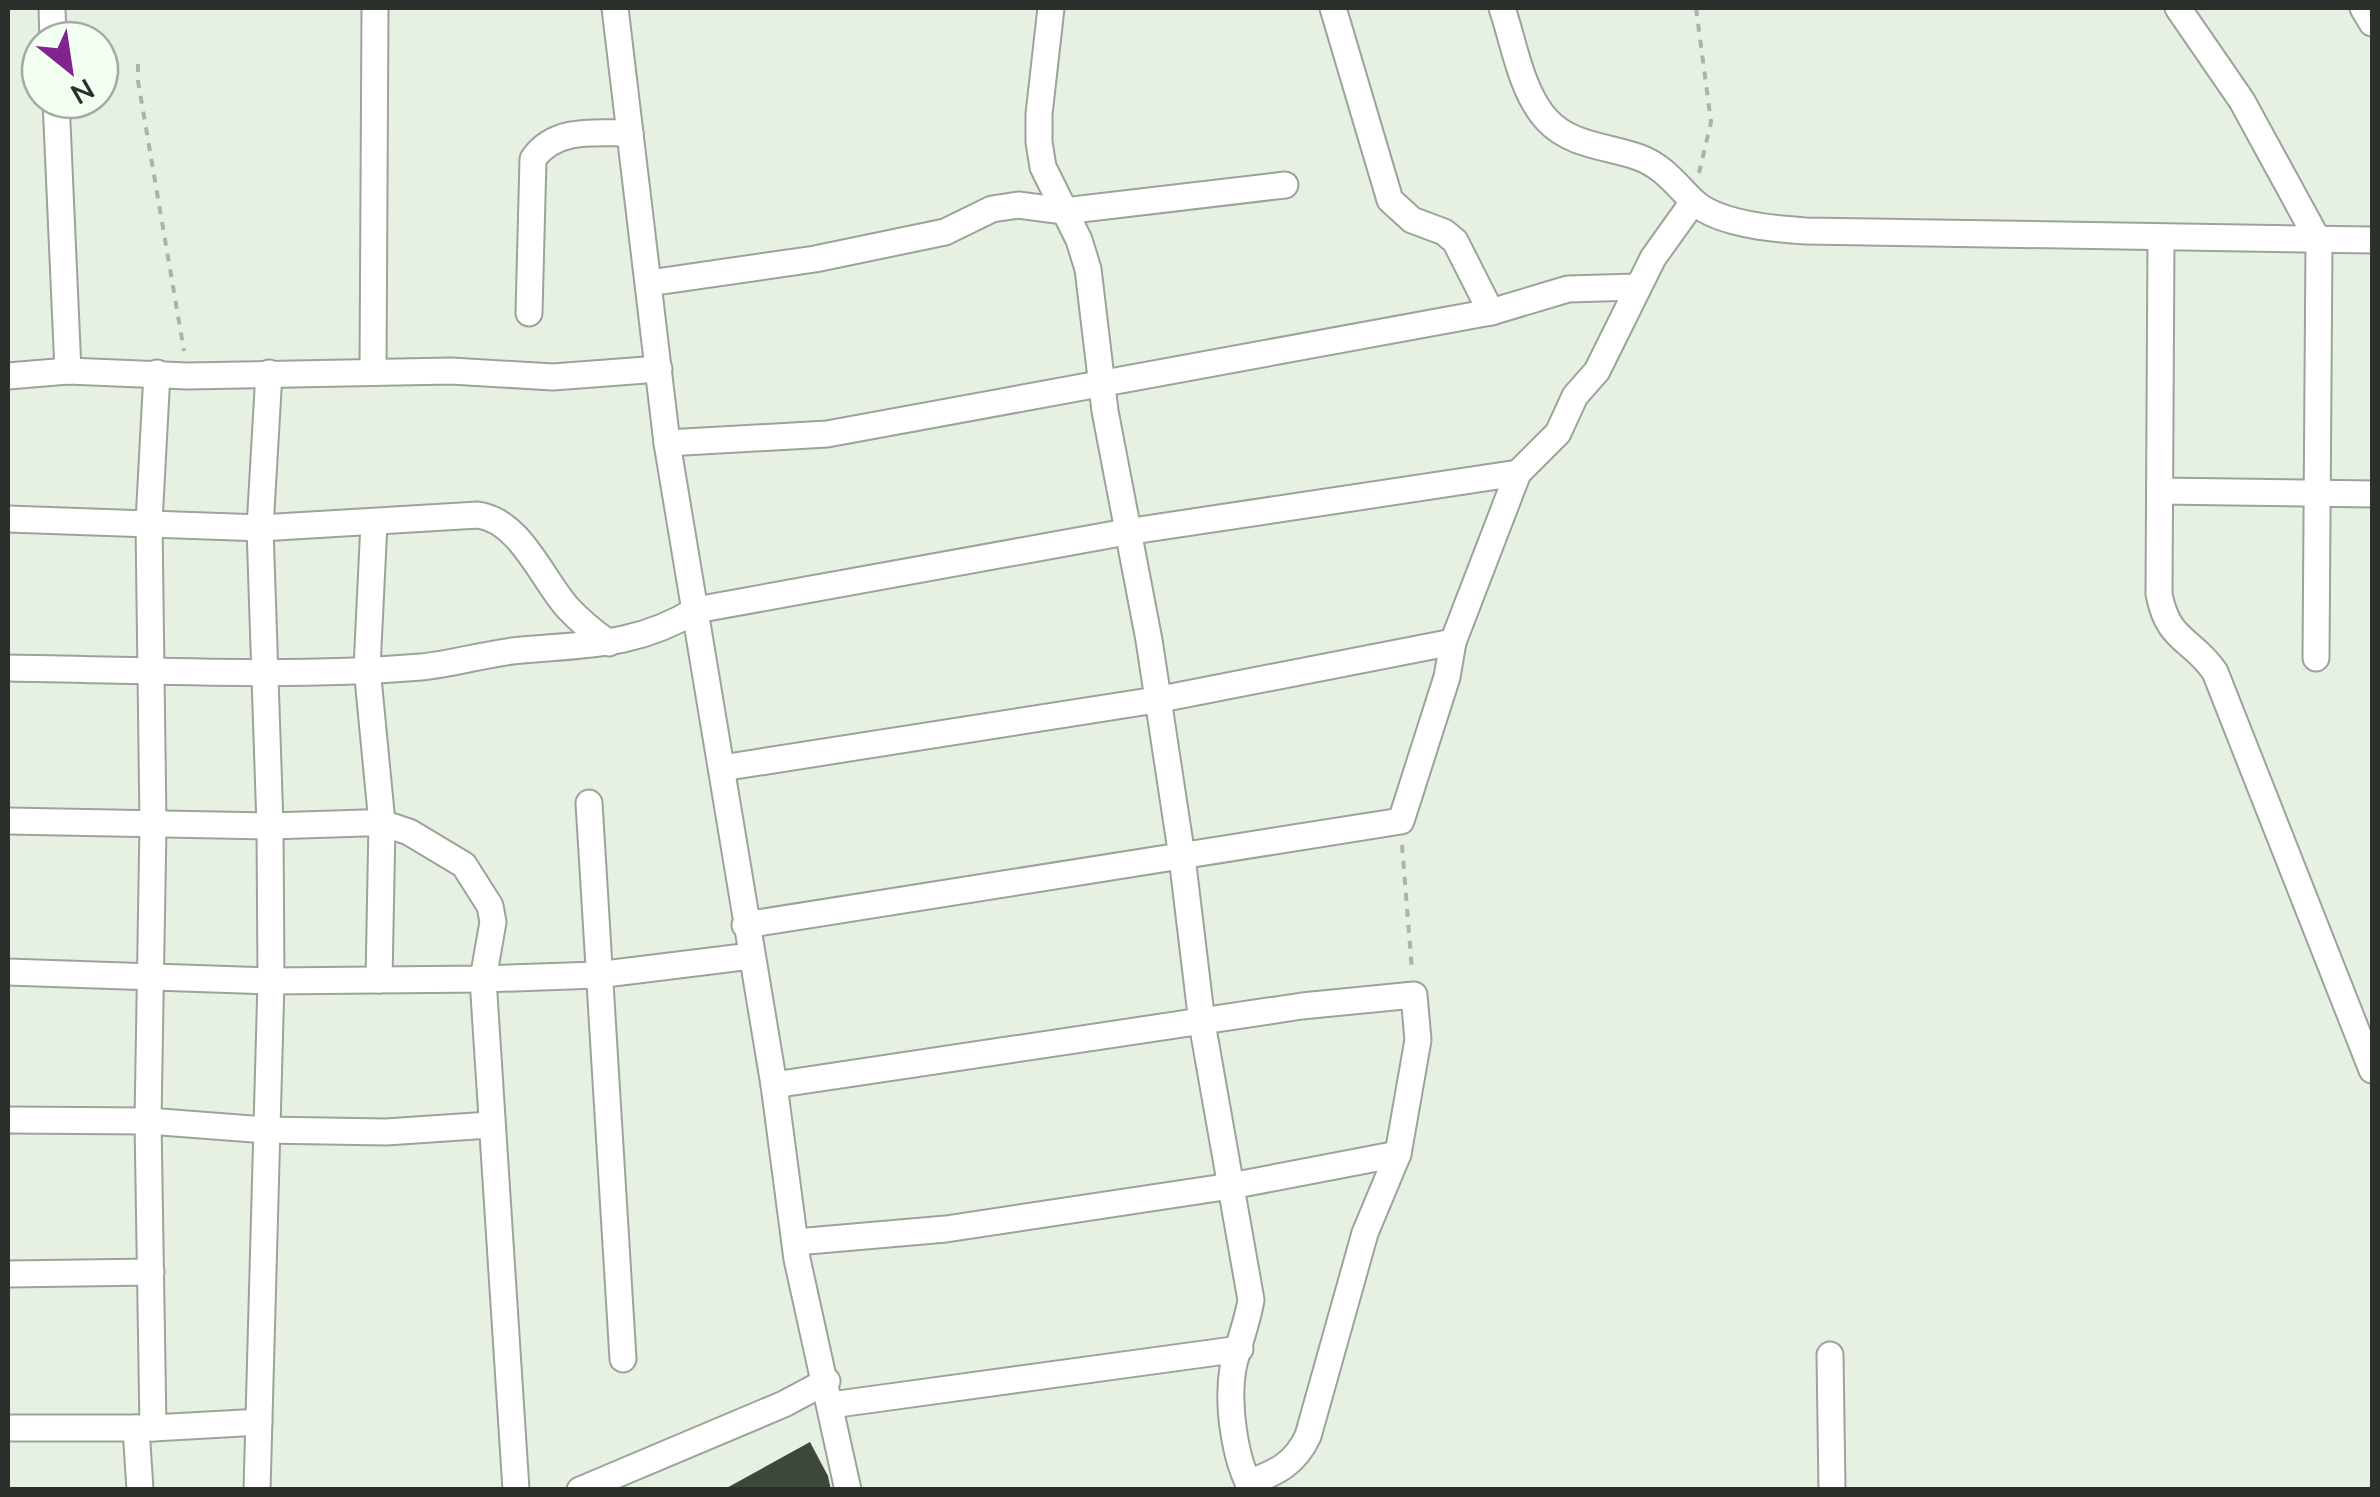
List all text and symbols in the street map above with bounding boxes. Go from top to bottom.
north arrow [20,20,120,120]
text: N [65,72,101,113]

